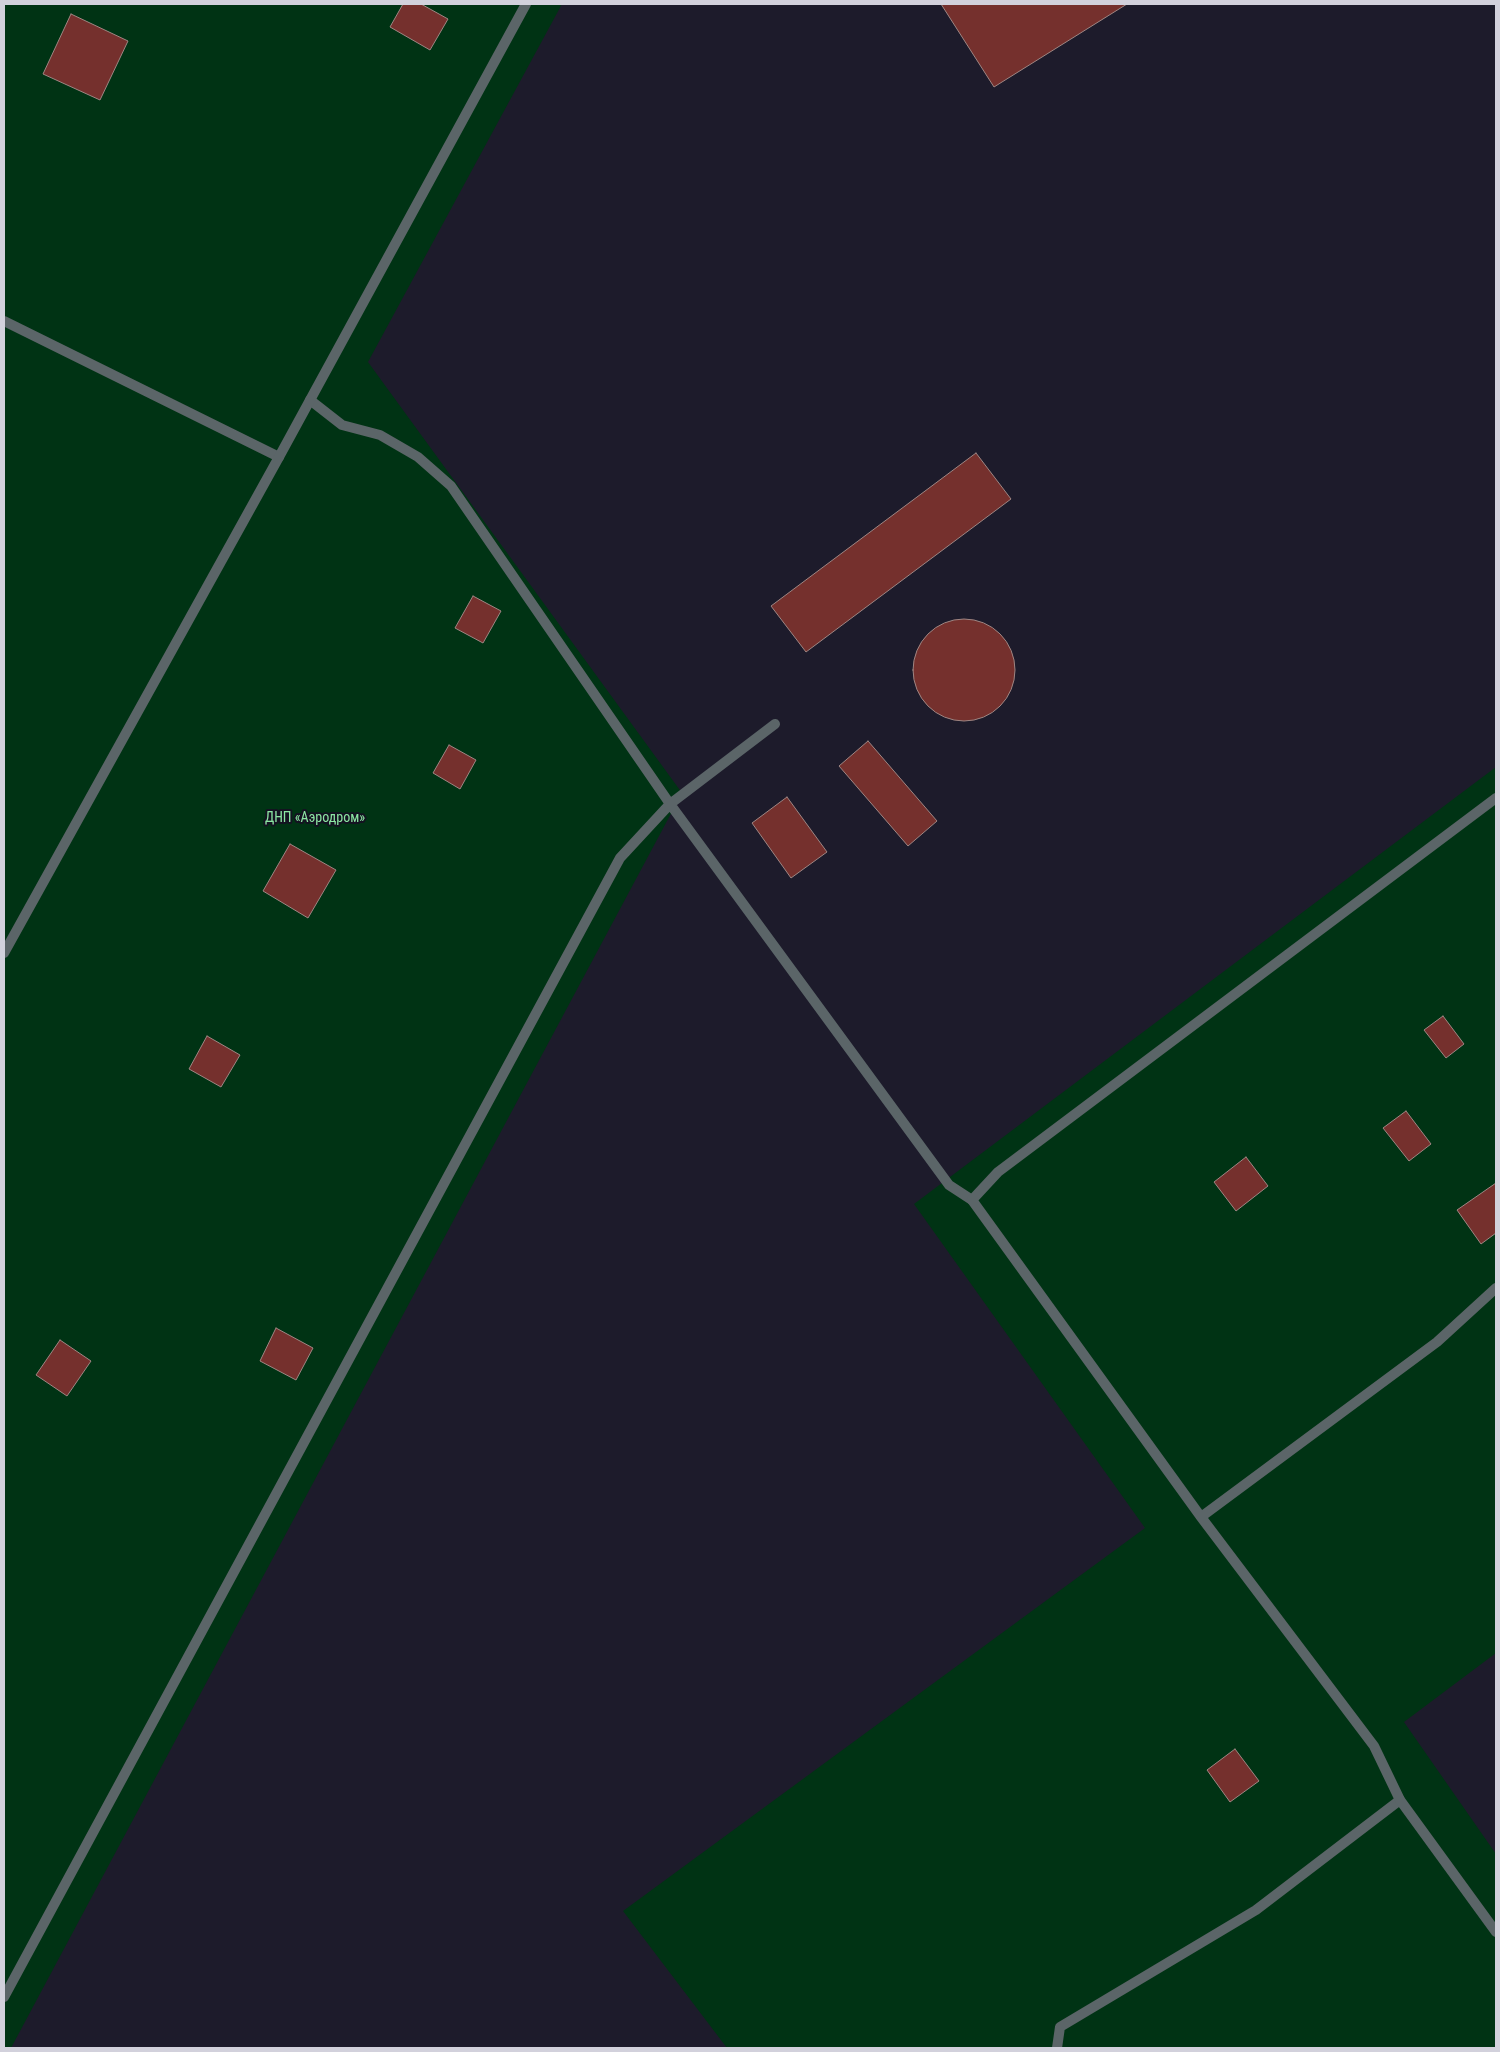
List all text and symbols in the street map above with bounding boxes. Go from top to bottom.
park label: ДНП «Аэродром» [265,810,365,826]

